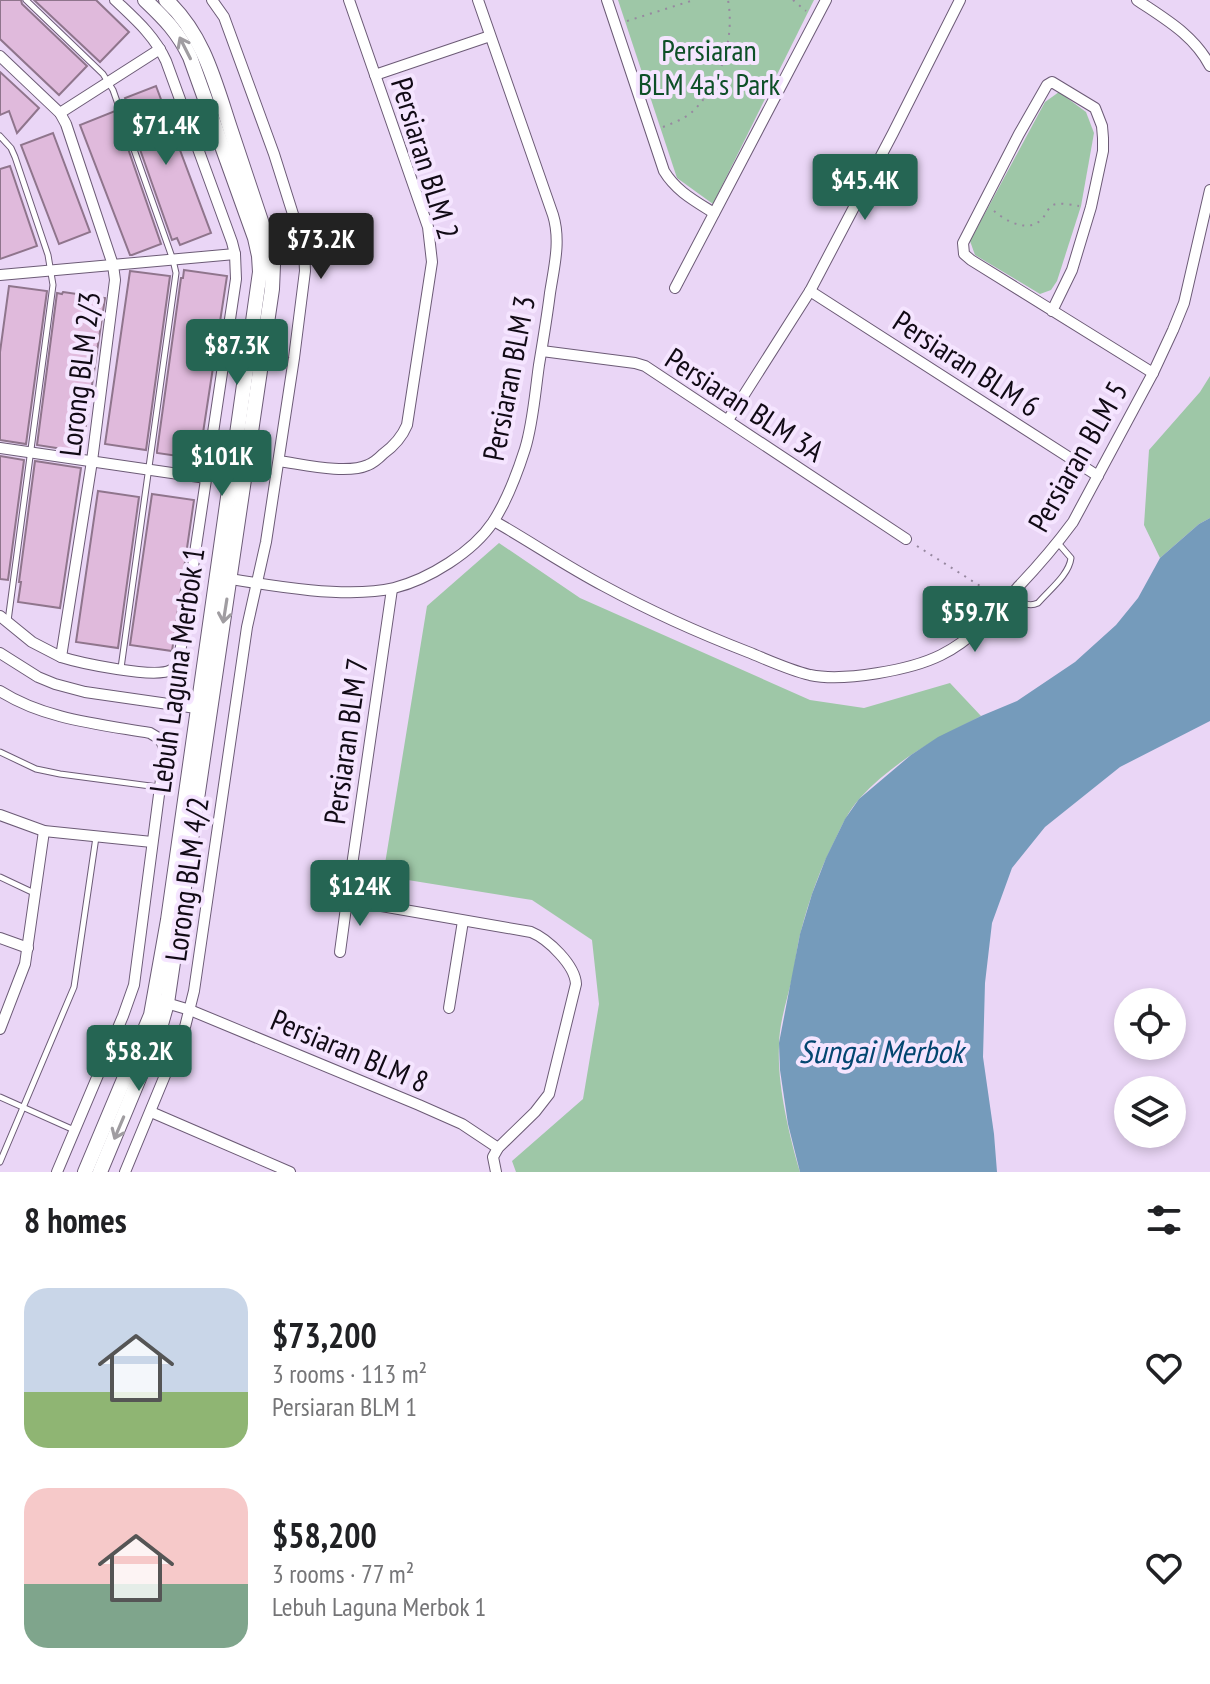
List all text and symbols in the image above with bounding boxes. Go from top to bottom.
park label: Persiaran BLM 4a's Park [638,30,780,103]
one-way arrow [177,36,193,60]
street label: Persiaran BLM 2 [383,72,469,244]
pin: $71.4K [101,99,231,167]
text: $71.4K [132,108,200,141]
pin: $45.4K [800,154,930,222]
text: $45.4K [831,163,899,196]
pin: $73.2K [256,213,386,281]
text: $73.2K [287,222,355,255]
street label: Lorong BLM 2/3 [50,289,108,459]
street label: Persiaran BLM 3 [473,292,543,464]
street label: Persiaran BLM 6 [886,301,1048,425]
pin: $87.3K [172,319,302,387]
text: $87.3K [204,328,270,361]
street label: Persiaran BLM 3A [658,338,832,470]
street label: Persiaran BLM 5 [1018,374,1136,538]
pin: $101K [166,430,278,498]
text: $101K [190,439,254,472]
street label: Lebuh Laguna Merbok 1 [139,545,213,795]
pin: $59.7K [910,586,1040,654]
text: $59.7K [941,595,1009,628]
one-way arrow [217,597,232,623]
street label: Persiaran BLM 7 [314,655,376,827]
street label: Lorong BLM 4/2 [155,794,217,964]
pin: $124K [304,860,416,928]
text: $124K [328,869,392,902]
map controls [1114,988,1186,1148]
button: locate [1114,988,1186,1060]
street label: Persiaran BLM 8 [265,999,435,1101]
pin: $58.2K [74,1025,204,1093]
water label: Sungai Merbok [799,1030,967,1072]
text: $58.2K [105,1034,173,1067]
button: layers [1114,1076,1186,1148]
one-way arrow [110,1115,125,1140]
text: 8 homes [24,1198,127,1242]
icon: filters [1142,1198,1186,1242]
text: $73,200 [272,1313,377,1357]
icon: home [88,1320,184,1416]
icon: heart [1142,1346,1186,1390]
text: 3 rooms · 113 m² [272,1357,427,1390]
text: Persiaran BLM 1 [272,1390,417,1423]
text: $58,200 [272,1513,377,1557]
icon: home [88,1520,184,1616]
icon: heart [1142,1546,1186,1590]
text: 3 rooms · 77 m² [272,1557,414,1590]
text: Lebuh Laguna Merbok 1 [272,1590,486,1623]

